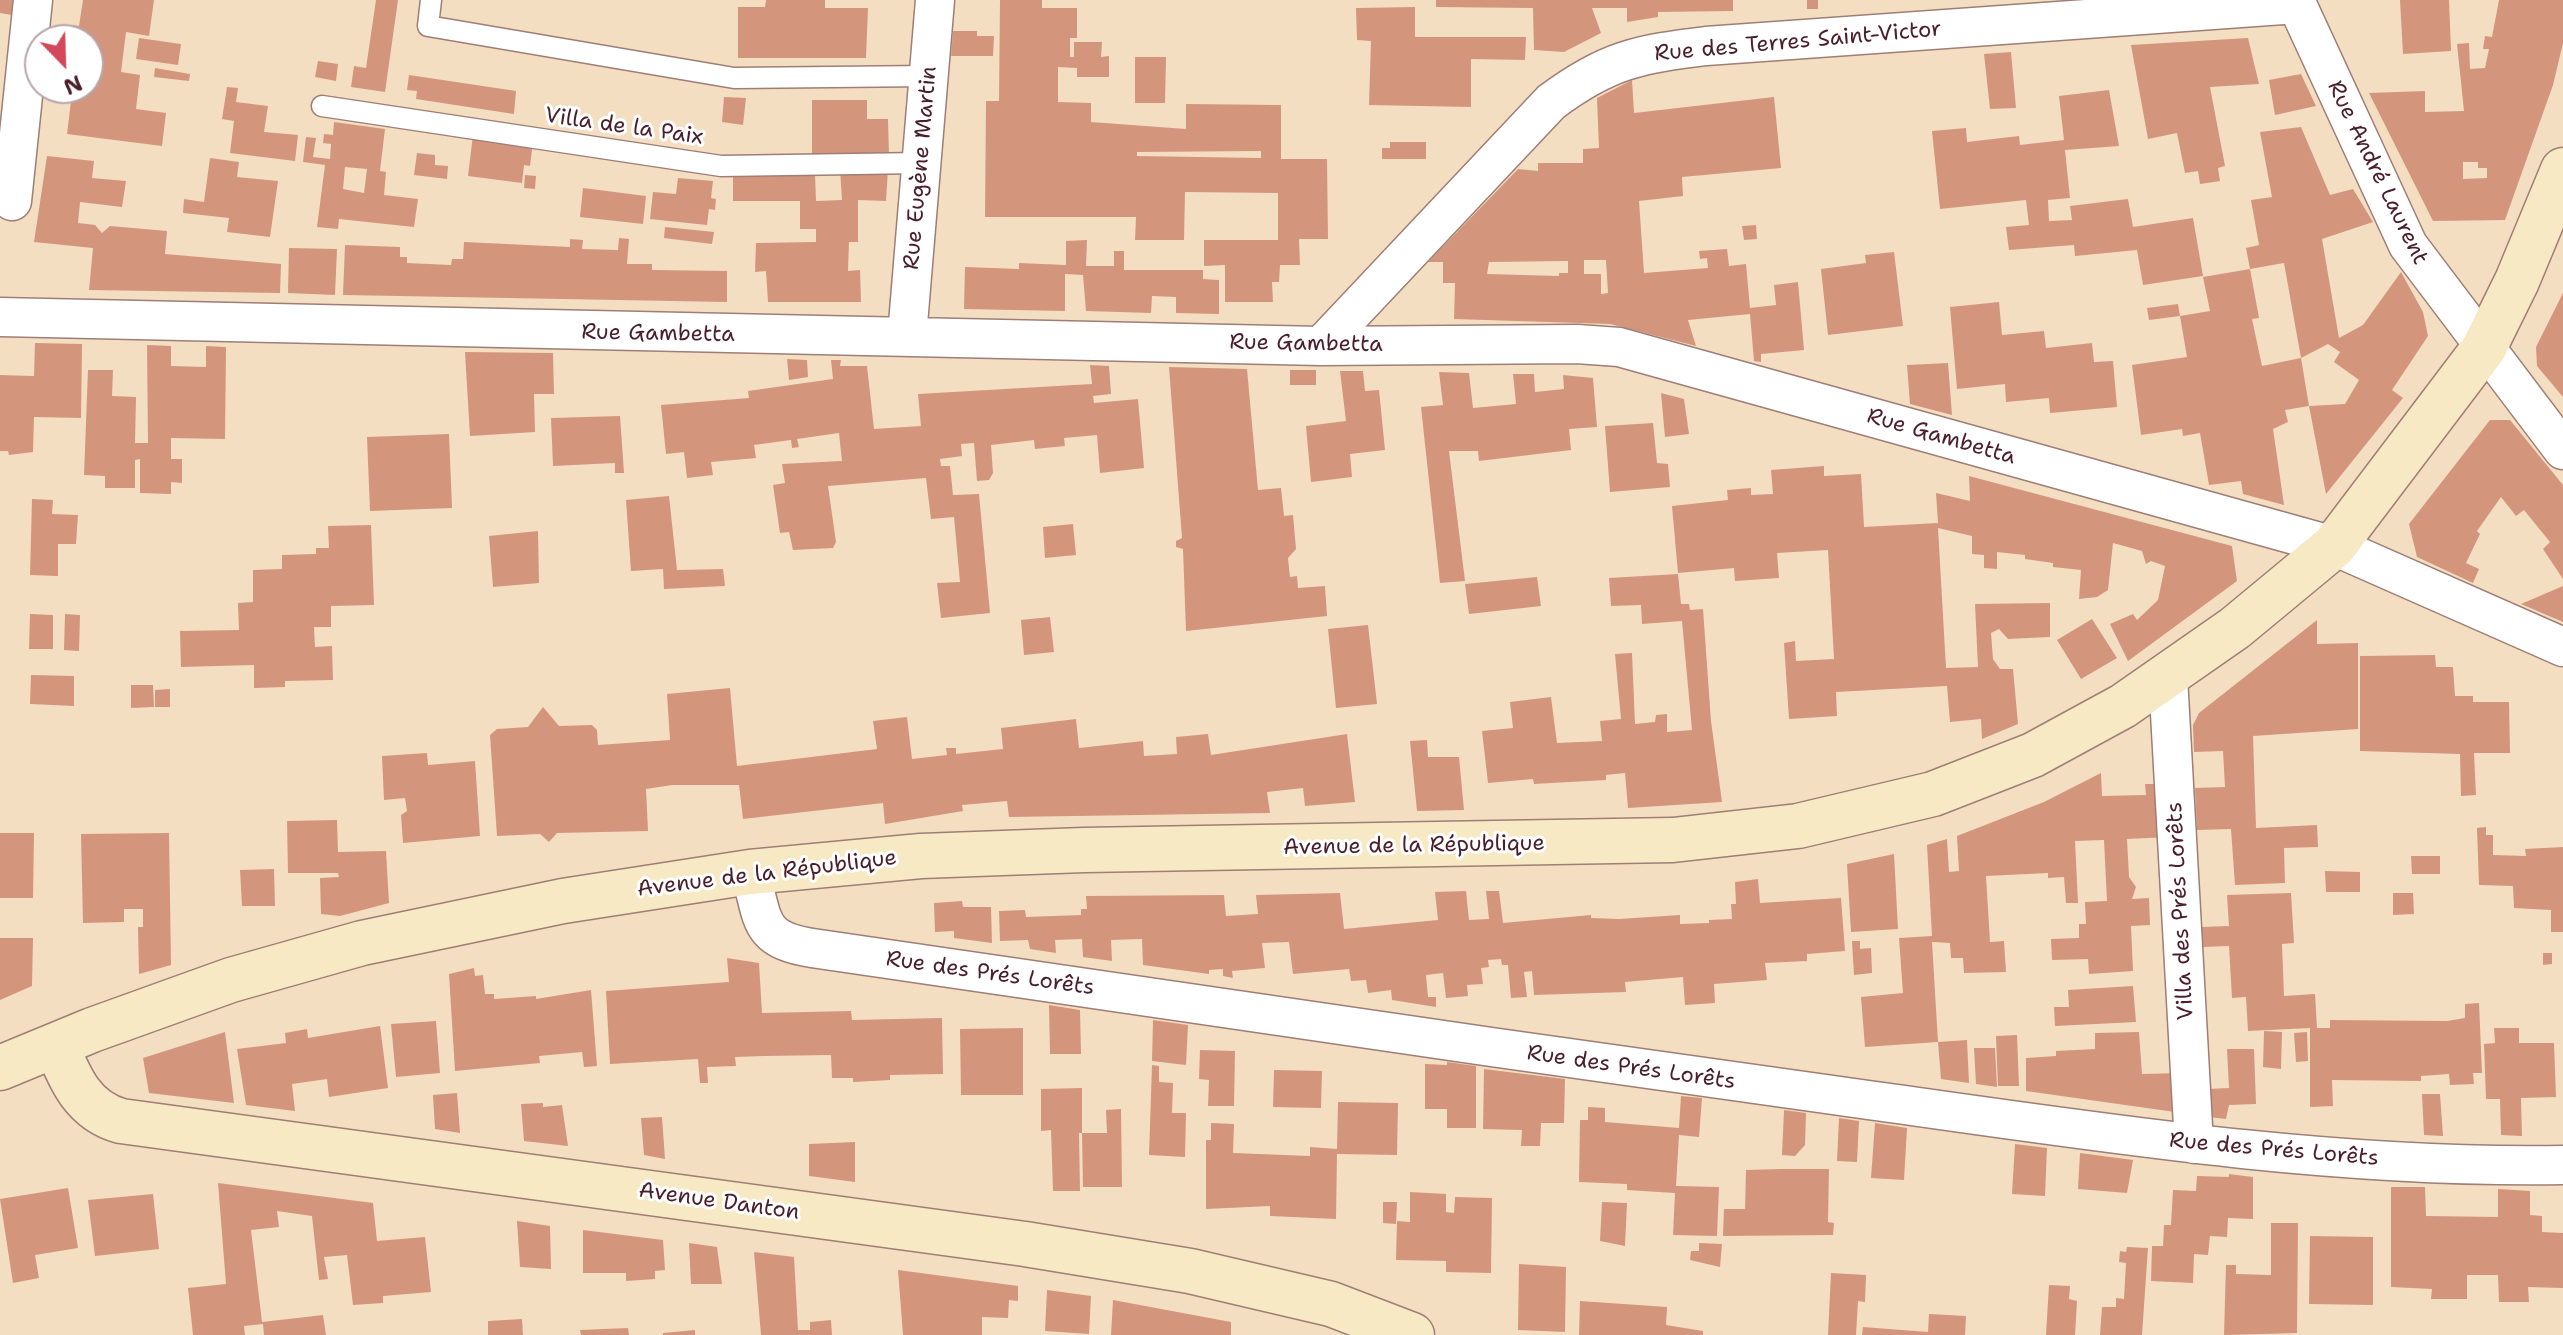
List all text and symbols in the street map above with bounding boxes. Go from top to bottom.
street label: Rue des Terres Saint-Victor [1653,16,1943,68]
north arrow [24,24,104,104]
street label: Rue Eugène Martin [899,65,943,271]
text: N [59,68,86,101]
street label: Rue André Laurent [2321,77,2433,269]
street label: Villa de la Paix [543,103,705,151]
street label: Rue Gambetta [581,319,735,349]
street label: Rue Gambetta [1229,329,1383,359]
street label: Rue Gambetta [1864,403,2018,471]
street label: Villa des Prés Lorêts [2162,801,2200,1021]
street label: Avenue de la République [1283,831,1545,861]
street label: Avenue de la République [636,845,898,903]
street label: Rue des Prés Lorêts [884,946,1096,1002]
street label: Rue des Prés Lorêts [1525,1040,1737,1096]
street label: Rue des Prés Lorêts [2168,1128,2380,1172]
street label: Avenue Danton [637,1178,801,1226]

